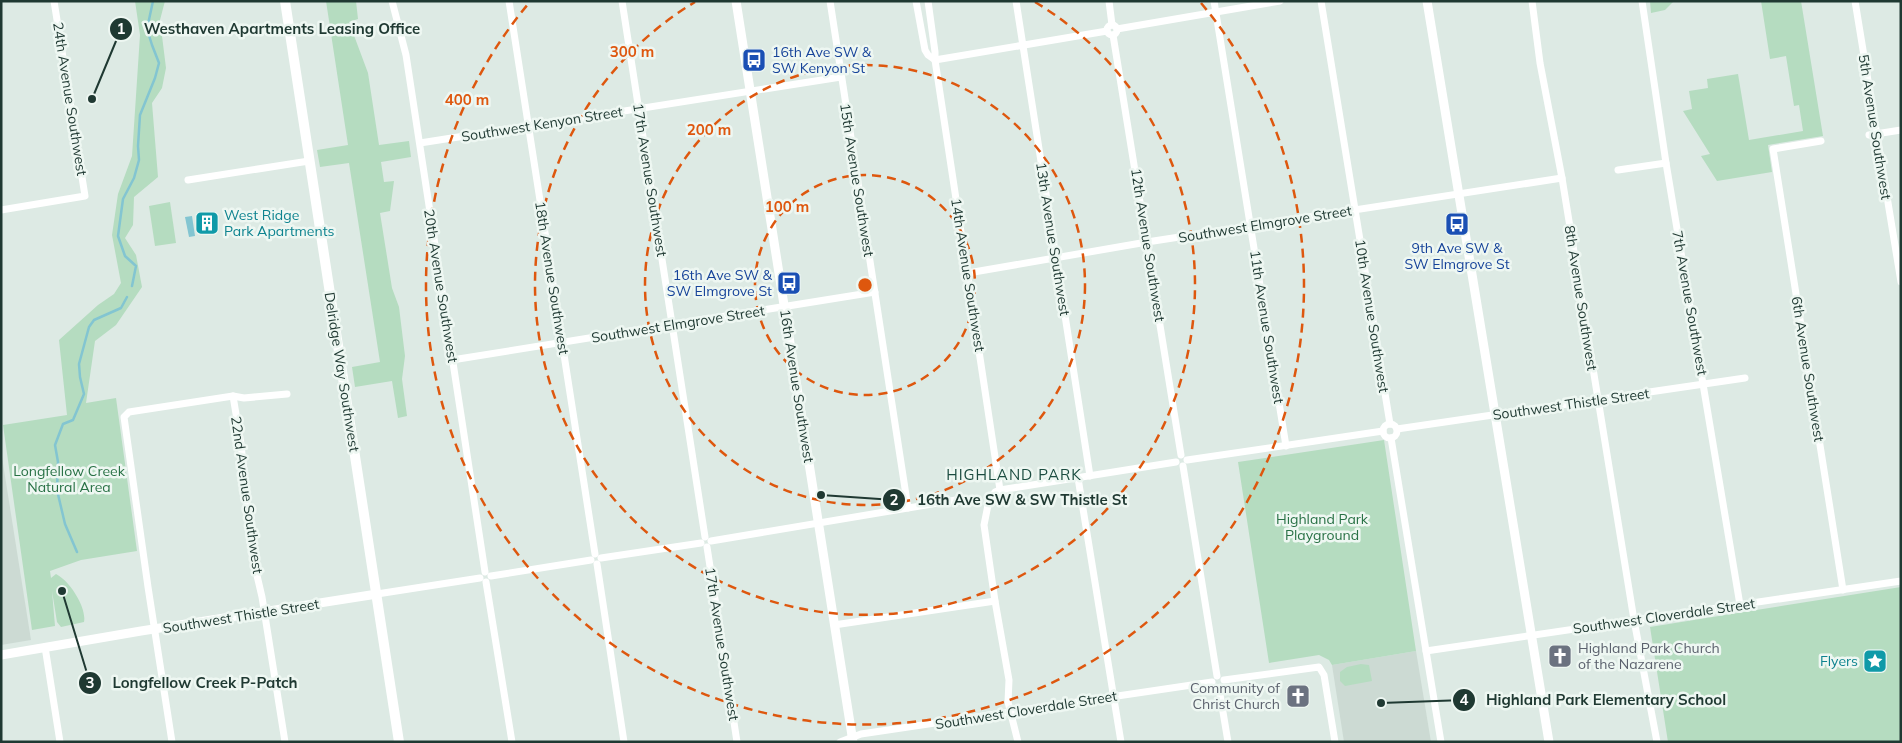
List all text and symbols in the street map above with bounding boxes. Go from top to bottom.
callout: Westhaven Apartments Leasing Office [109,14,430,44]
text: 1 [116,19,126,38]
text: Westhaven Apartments Leasing Office [144,19,420,38]
street label: 24th Avenue Southwest [49,21,91,177]
text: 300 m [610,42,654,61]
place label: 16th Ave SW & SW Kenyon St [772,43,872,77]
bus stop icon: 16th Ave SW & SW Kenyon St [741,47,767,73]
street label: 5th Avenue Southwest [1855,53,1895,201]
text: 400 m [445,90,489,109]
street label: Southwest Kenyon Street [460,102,624,146]
street label: 17th Avenue Southwest [629,102,671,258]
street label: 15th Avenue Southwest [836,102,878,258]
text: 200 m [687,120,731,139]
street label: 13th Avenue Southwest [1032,161,1074,317]
street label: 12th Avenue Southwest [1127,167,1169,323]
text: 100 m [765,197,809,216]
street label: 14th Avenue Southwest [947,197,989,353]
street label: 18th Avenue Southwest [531,200,573,356]
street label: Southwest Elmgrove Street [1177,201,1353,247]
place label: West Ridge Park Apartments [224,206,335,240]
street label: 20th Avenue Southwest [420,208,462,364]
building icon: West Ridge Park Apartments [194,210,220,236]
bus stop icon: 9th Ave SW & SW Elmgrove St [1444,211,1470,237]
street label: 8th Avenue Southwest [1561,224,1601,372]
street label: 7th Avenue Southwest [1668,229,1712,377]
street label: 10th Avenue Southwest [1351,238,1393,394]
place label: 9th Ave SW & SW Elmgrove St [1404,239,1510,273]
street label: 11th Avenue Southwest [1246,249,1288,405]
place label: 16th Ave SW & SW Elmgrove St [667,266,773,300]
bus stop icon: 16th Ave SW & SW Elmgrove St [776,270,802,296]
centre of rings [856,276,874,294]
street label: Delridge Way Southwest [320,291,364,453]
street label: 6th Avenue Southwest [1788,295,1828,443]
street label: Southwest Elmgrove Street [590,301,766,347]
street label: 16th Avenue Southwest [776,308,818,464]
street label: Southwest Thistle Street [1492,384,1651,424]
street label: 22nd Avenue Southwest [227,415,267,575]
park label: Longfellow Creek Natural Area [13,462,126,496]
district label: HIGHLAND PARK [946,465,1082,484]
callout: 16th Ave SW & SW Thistle St [882,485,1137,515]
text: 2 [889,490,899,509]
text: 16th Ave SW & SW Thistle St [917,490,1127,509]
park label: Highland Park Playground [1276,510,1369,544]
street label: 17th Avenue Southwest [701,566,743,722]
street label: Southwest Cloverdale Street [1572,594,1756,638]
street label: Southwest Thistle Street [162,595,321,637]
place label: Highland Park Church of the Nazarene [1578,639,1720,673]
church icon: Highland Park Church of the Nazarene [1547,643,1573,669]
place icon: Flyers [1862,648,1888,674]
place label: Flyers [1820,652,1858,670]
callout: Longfellow Creek P-Patch [78,668,308,698]
text: 3 [85,673,95,692]
text: Longfellow Creek P-Patch [112,673,298,692]
place label: Community of Christ Church [1190,679,1280,713]
church icon: Community of Christ Church [1285,683,1311,709]
callout: Highland Park Elementary School [1451,685,1736,715]
street label: Southwest Cloverdale Street [934,687,1118,733]
text: 4 [1459,690,1469,709]
text: Highland Park Elementary School [1486,690,1726,709]

